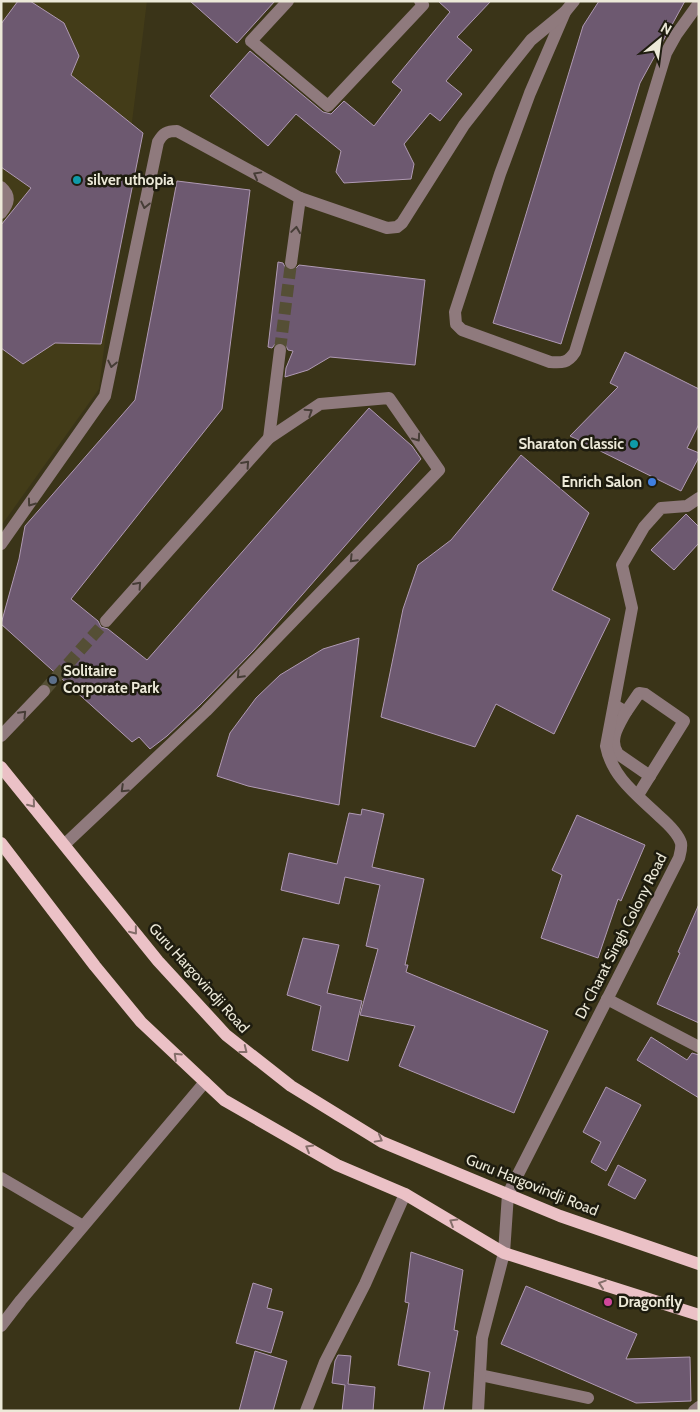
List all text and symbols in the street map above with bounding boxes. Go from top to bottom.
north arrow [635,15,685,65]
text: N [658,18,675,39]
place label: silver uthopia [87,171,175,189]
one-way arrow [254,171,263,181]
marker: silver uthopia [71,174,83,186]
one-way arrow [140,201,151,209]
one-way arrow [290,226,300,235]
one-way arrow [107,360,118,369]
one-way arrow [304,408,313,418]
one-way arrow [411,432,420,442]
place label: Sharaton Classic [518,435,624,453]
marker: Sharaton Classic [628,438,640,450]
one-way arrow [241,460,250,469]
place label: Enrich Salon [561,473,642,491]
marker: Enrich Salon [646,476,658,488]
one-way arrow [28,497,37,506]
one-way arrow [350,553,359,562]
one-way arrow [133,582,141,591]
place label: Solitaire Corporate Park [63,662,160,697]
one-way arrow [237,670,246,679]
marker: Solitaire Corporate Park [47,674,59,686]
one-way arrow [17,710,26,719]
one-way arrow [120,783,129,792]
one-way arrow [27,798,35,807]
street label: Dr Charat Singh Colony Road [571,850,671,1022]
street label: Guru Hargovindji Road [145,919,253,1037]
one-way arrow [129,925,137,934]
one-way arrow [238,1044,247,1052]
one-way arrow [173,1053,182,1062]
one-way arrow [374,1133,383,1143]
one-way arrow [305,1145,314,1155]
street label: Guru Hargovindji Road [463,1150,601,1220]
one-way arrow [450,1219,459,1229]
one-way arrow [599,1280,607,1290]
place label: Dragonfly [618,1293,683,1311]
marker: Dragonfly [602,1296,614,1308]

